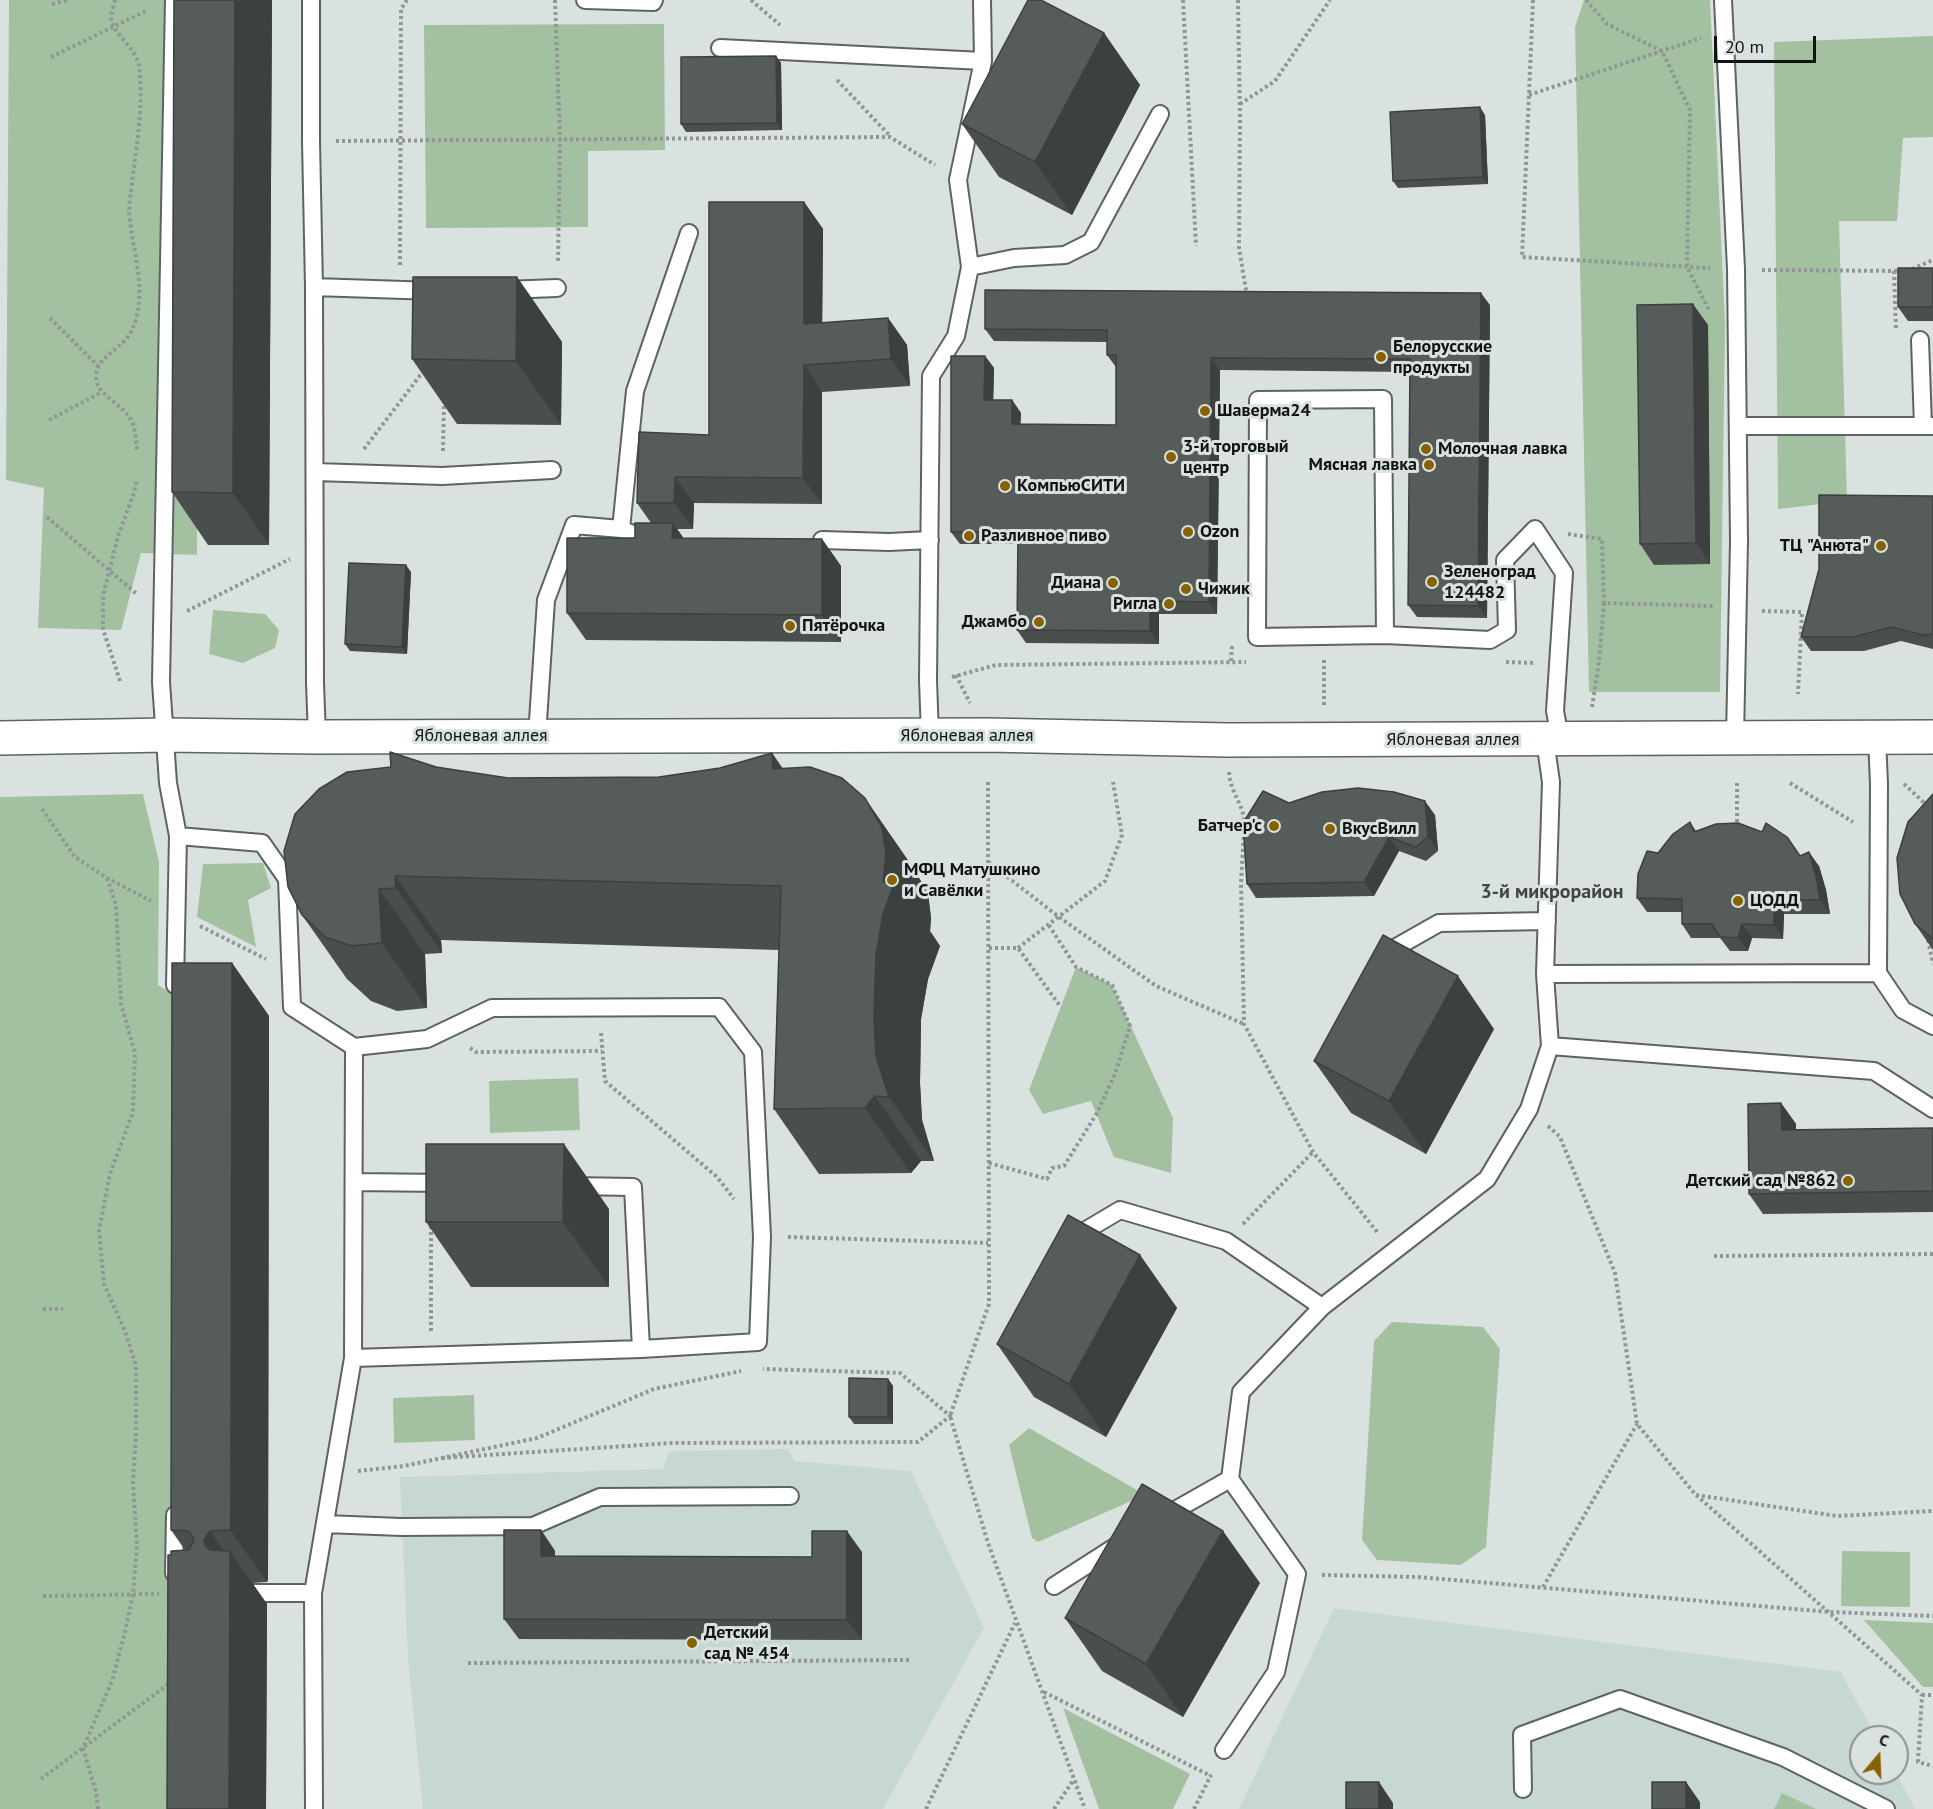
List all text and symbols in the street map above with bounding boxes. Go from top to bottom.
scale bar [1717,24,1819,62]
text: 20 m [1725,35,1764,58]
place label: Белорусские продукты [1393,336,1492,378]
marker: Белорусские продукты [1374,350,1388,364]
place label: Шаверма24 [1217,400,1311,422]
marker: Шаверма24 [1198,404,1212,418]
place label: 3-й торговый центр [1183,436,1289,478]
place label: Молочная лавка [1438,438,1567,460]
marker: Молочная лавка [1419,442,1433,456]
marker: 3-й торговый центр [1164,450,1178,464]
place label: Мясная лавка [1309,454,1417,476]
marker: Мясная лавка [1422,458,1436,472]
place label: КомпьюСИТИ [1017,475,1125,497]
marker: КомпьюСИТИ [998,479,1012,493]
place label: Ozon [1200,521,1239,543]
place label: Разливное пиво [981,525,1107,547]
marker: Ozon [1181,525,1195,539]
marker: Разливное пиво [962,529,976,543]
place label: ТЦ "Анюта" [1780,535,1869,557]
marker: ТЦ "Анюта" [1874,539,1888,553]
place label: Зеленоград 124482 [1444,561,1536,604]
place label: Диана [1051,572,1101,594]
marker: Зеленоград 124482 [1425,575,1439,589]
marker: Диана [1106,576,1120,590]
place label: Чижик [1198,578,1250,600]
marker: Чижик [1179,582,1193,596]
place label: Ригла [1113,593,1157,615]
marker: Ригла [1162,597,1176,611]
place label: Джамбо [962,611,1027,633]
place label: Пятёрочка [802,615,885,637]
marker: Джамбо [1032,615,1046,629]
marker: Пятёрочка [783,619,797,633]
street label: Яблоневая аллея [414,725,548,747]
street label: Яблоневая аллея [900,725,1034,747]
street label: Яблоневая аллея [1386,729,1520,751]
place label: Батчер'с [1198,815,1262,837]
place label: ВкусВилл [1342,818,1416,840]
marker: Батчер'с [1267,819,1281,833]
marker: ВкусВилл [1323,822,1337,836]
place label: МФЦ Матушкино и Савёлки [904,859,1040,902]
marker: МФЦ Матушкино и Савёлки [885,873,899,887]
district label: 3-й микрорайон [1480,880,1624,904]
place label: ЦОДД [1750,890,1799,912]
marker: ЦОДД [1731,894,1745,908]
place label: Детский сад №862 [1686,1170,1836,1192]
marker: Детский сад №862 [1841,1174,1855,1188]
place label: Детский сад № 454 [704,1622,789,1664]
marker: Детский сад № 454 [685,1636,699,1650]
north arrow [1849,1725,1909,1785]
text: С [1877,1729,1892,1751]

